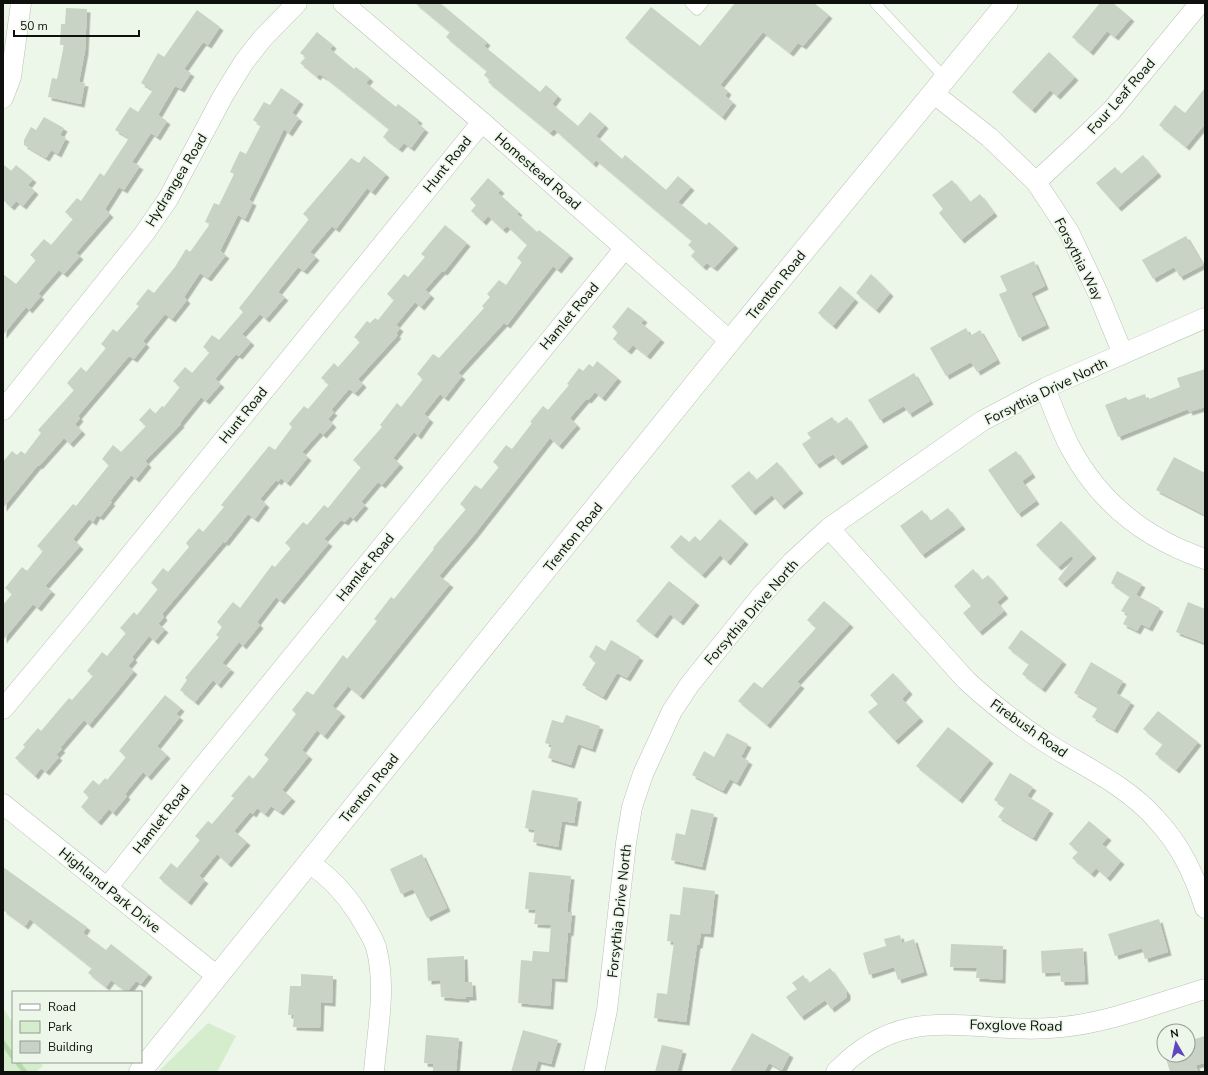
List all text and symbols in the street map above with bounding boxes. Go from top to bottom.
scale bar [14,12,139,38]
text: 50 m [20,18,48,34]
street label: Four Leaf Road [1083,54,1160,138]
street label: Homestead Road [490,129,585,214]
street label: Hydrangea Road [141,130,212,230]
street label: Hunt Road [419,132,476,197]
street label: Forsythia Way [1050,215,1108,304]
street label: Trenton Road [742,247,810,324]
street label: Hamlet Road [536,279,603,354]
street label: Forsythia Drive North [982,353,1111,429]
street label: Hunt Road [215,383,272,448]
street label: Trenton Road [539,499,607,576]
street label: Hamlet Road [332,529,399,605]
street label: Forsythia Drive North [700,555,803,669]
street label: Firebush Road [986,695,1071,762]
street label: Trenton Road [335,750,403,827]
street label: Hamlet Road [128,781,194,858]
street label: Highland Park Drive [55,843,165,937]
street label: Forsythia Drive North [603,843,636,979]
legend [12,991,142,1063]
text: Road [48,999,76,1015]
street label: Foxglove Road [969,1015,1063,1036]
text: Park [48,1019,73,1035]
north arrow [1156,1023,1196,1063]
text: N [1169,1026,1180,1042]
text: Building [48,1039,93,1055]

